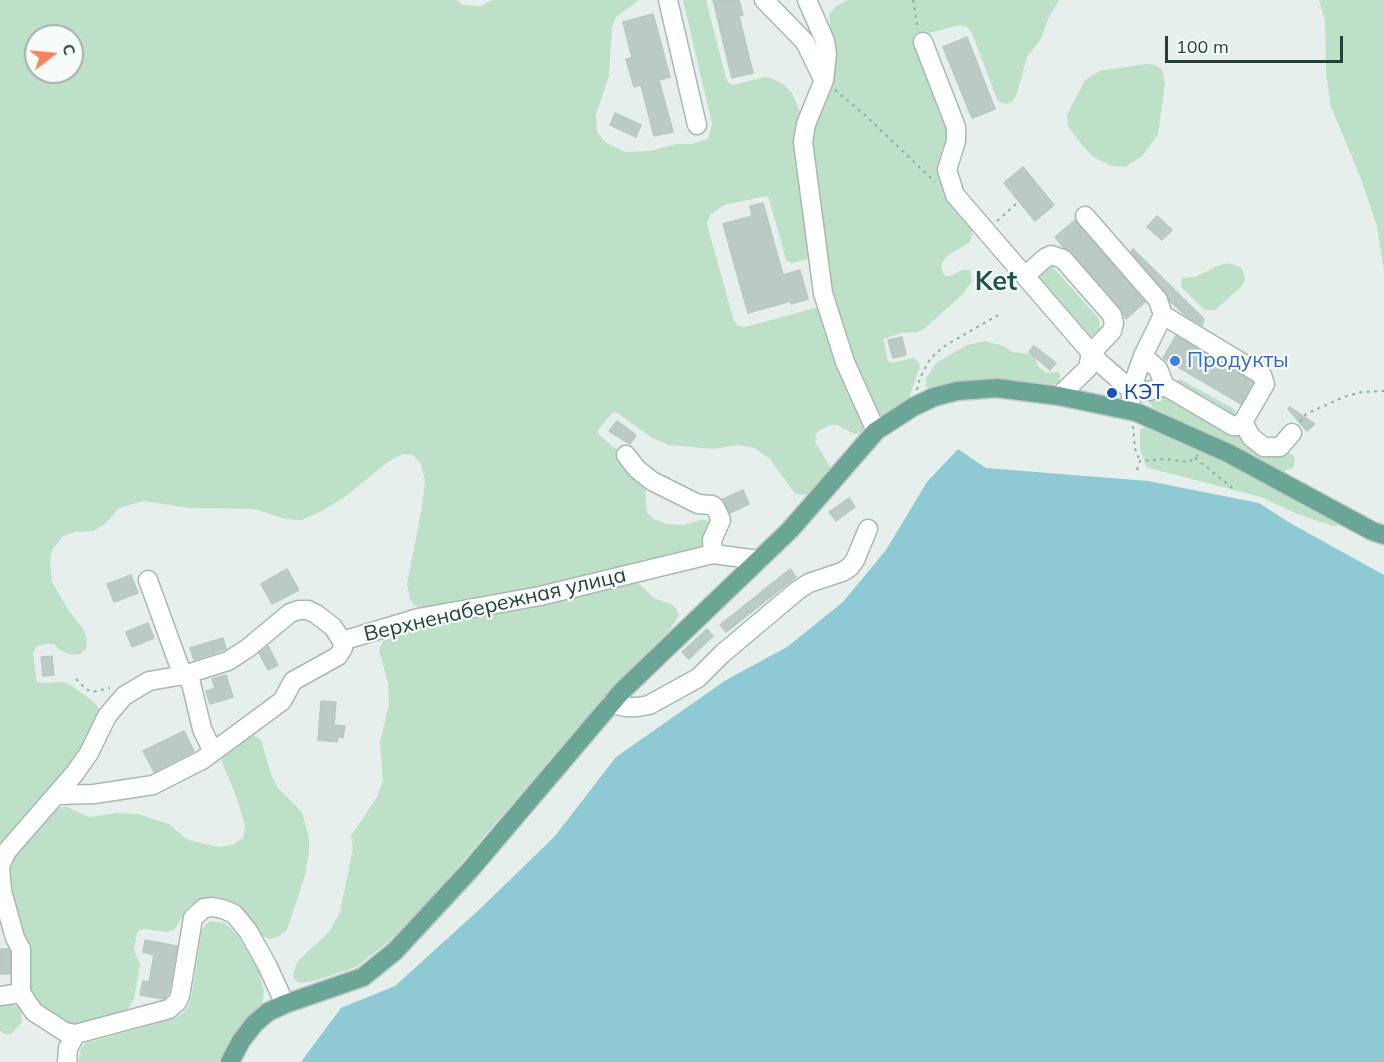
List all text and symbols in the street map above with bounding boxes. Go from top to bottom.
north arrow [24,24,84,84]
scale bar [1168,24,1346,62]
text: 100 m [1176,35,1229,58]
text: С [58,42,81,58]
district label: Ket [975,266,1017,298]
place label: Продукты [1187,348,1289,374]
marker: Продукты [1168,354,1182,368]
place label: КЭТ [1124,380,1164,406]
marker: КЭТ [1105,386,1119,400]
street label: Верхненабережная улица [361,563,629,647]

